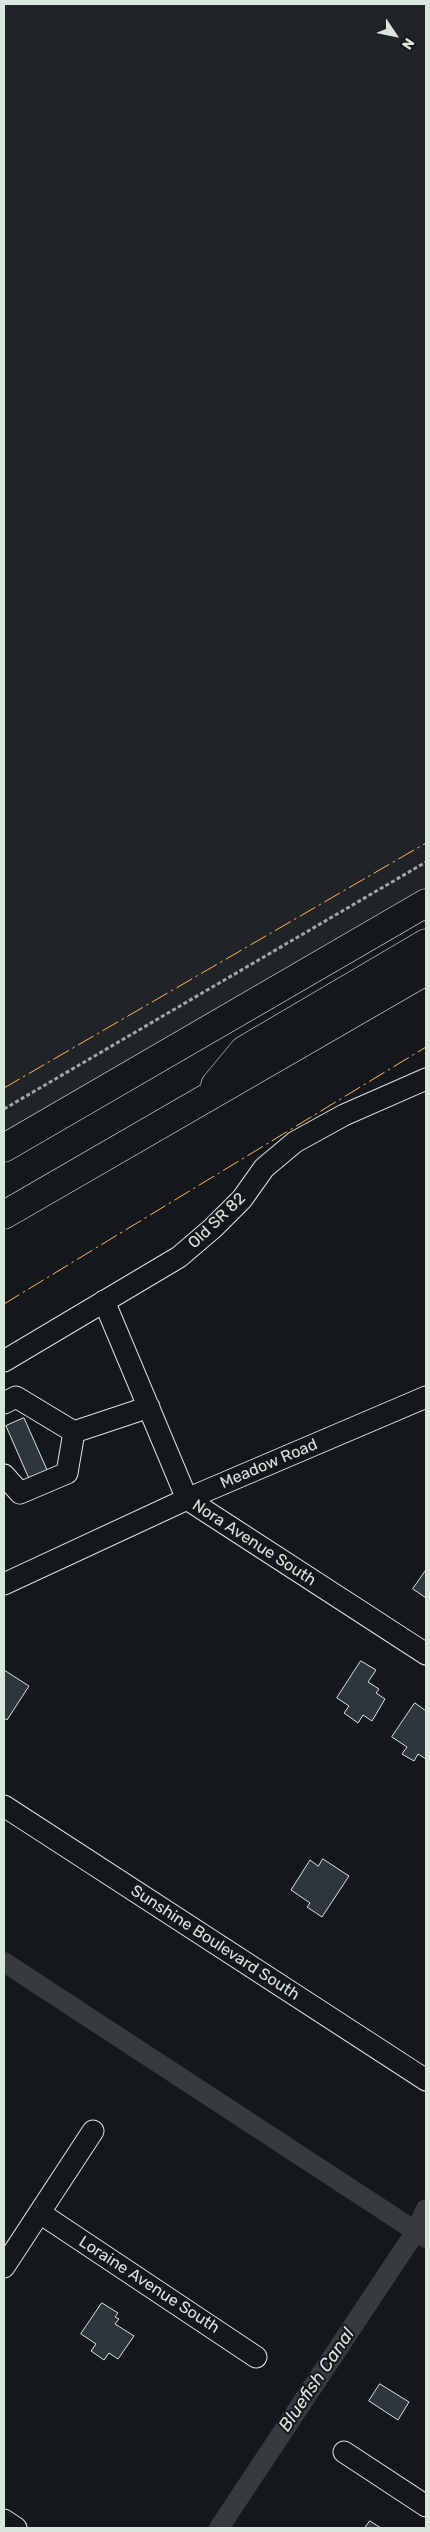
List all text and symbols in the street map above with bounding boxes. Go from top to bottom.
north arrow [370,10,420,60]
text: N [398,35,418,53]
street label: Old SR 82 [184,1189,250,1253]
street label: Meadow Road [218,1435,320,1493]
street label: Nora Avenue South [188,1496,320,1590]
street label: Sunshine Boulevard South [127,1881,303,2005]
street label: Loraine Avenue South [75,2232,223,2338]
water label: Bluefish Canal [274,2324,360,2436]

